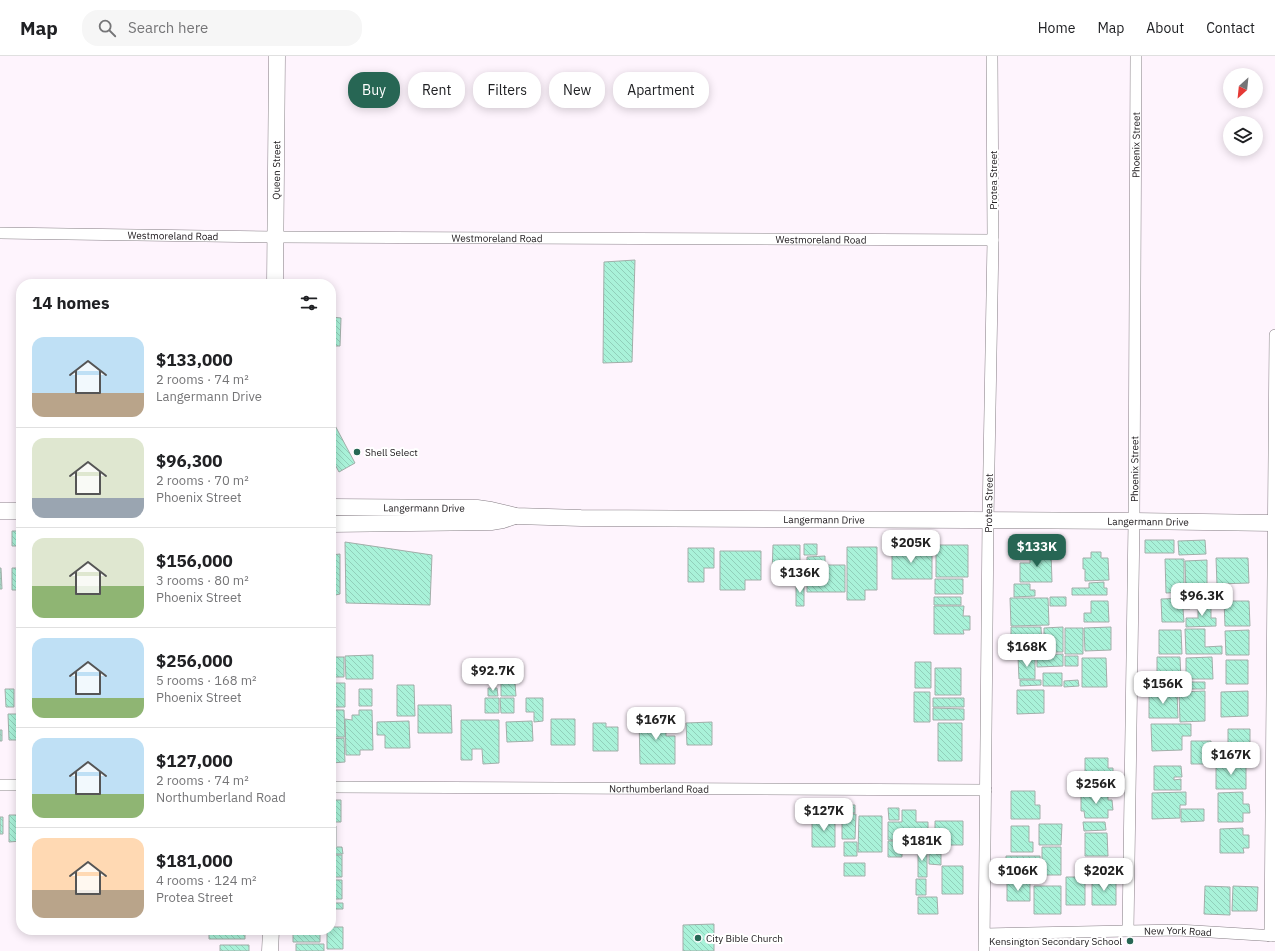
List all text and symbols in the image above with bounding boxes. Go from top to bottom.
search box [82,10,362,46]
text: Map [20,16,58,40]
icon: search [96,17,118,39]
text: Search here [128,18,208,37]
text: Home [1038,19,1075,37]
text: Map [1097,19,1124,37]
text: About [1146,19,1184,37]
text: Contact [1206,19,1255,37]
north arrow [1223,68,1263,108]
map controls [1223,68,1263,156]
chip: Buy [348,72,400,108]
chip: Rent [408,72,465,108]
chip: Filters [473,72,541,108]
chip: New [549,72,605,108]
chip: Apartment [613,72,709,108]
street label: Phoenix Street [1129,112,1143,178]
button: layers [1223,116,1263,156]
street label: Queen Street [270,140,283,200]
street label: Protea Street [987,150,1000,210]
street label: Westmoreland Road [127,229,219,243]
street label: Westmoreland Road [451,232,543,245]
street label: Westmoreland Road [775,233,867,246]
text: 14 homes [32,292,109,314]
icon: filters [298,292,320,314]
text: $133,000 [156,349,233,371]
icon: home [64,353,112,401]
text: 2 rooms · 74 m² [156,371,249,388]
text: Langermann Drive [156,388,262,405]
street label: Phoenix Street [1128,436,1141,502]
place label: Shell Select [365,446,418,459]
marker: Shell Select [352,447,362,457]
text: $96,300 [156,450,223,472]
icon: home [64,454,112,502]
text: 2 rooms · 70 m² [156,472,249,489]
street label: Protea Street [982,473,996,533]
text: Phoenix Street [156,489,242,506]
street label: Langermann Drive [383,501,465,515]
street label: Langermann Drive [783,513,865,527]
street label: Langermann Drive [1107,515,1189,529]
pin: $205K [883,530,939,564]
text: $205K [891,534,931,551]
pin: $133K [1009,534,1065,568]
text: $133K [1017,538,1057,555]
text: $156,000 [156,550,233,572]
icon: home [64,554,112,602]
pin: $136K [772,560,828,594]
text: $136K [780,564,820,581]
text: 3 rooms · 80 m² [156,572,249,589]
pin: $96.3K [1169,583,1235,617]
text: $96.3K [1180,587,1224,604]
text: Phoenix Street [156,589,242,606]
pin: $168K [999,634,1055,668]
text: $168K [1007,638,1047,655]
text: $256,000 [156,650,233,672]
icon: home [64,654,112,702]
pin: $92.7K [460,658,526,692]
text: $92.7K [471,662,515,679]
pin: $156K [1135,671,1191,705]
text: 5 rooms · 168 m² [156,672,257,689]
text: $156K [1143,675,1183,692]
text: Phoenix Street [156,689,242,706]
pin: $167K [628,707,684,741]
text: $167K [636,711,676,728]
pin: $167K [1203,742,1259,776]
text: $167K [1211,746,1251,763]
text: $127,000 [156,750,233,772]
icon: home [64,754,112,802]
pin: $256K [1068,771,1124,805]
text: 2 rooms · 74 m² [156,772,249,789]
text: $256K [1076,775,1116,792]
street label: Northumberland Road [609,782,709,796]
text: Northumberland Road [156,789,286,806]
pin: $127K [796,798,852,832]
text: $127K [804,802,844,819]
pin: $181K [894,828,950,862]
text: $181K [902,832,942,849]
text: $181,000 [156,850,233,872]
icon: home [64,854,112,902]
pin: $106K [990,858,1046,892]
pin: $202K [1076,858,1132,892]
text: $106K [998,862,1038,879]
text: $202K [1084,862,1124,879]
text: 4 rooms · 124 m² [156,872,257,889]
text: Protea Street [156,889,233,906]
street label: New York Road [1144,924,1212,939]
place label: City Bible Church [706,932,783,945]
marker: City Bible Church [693,933,703,943]
place label: Kensington Secondary School [989,935,1122,948]
marker: Kensington Secondary School [1125,936,1135,946]

